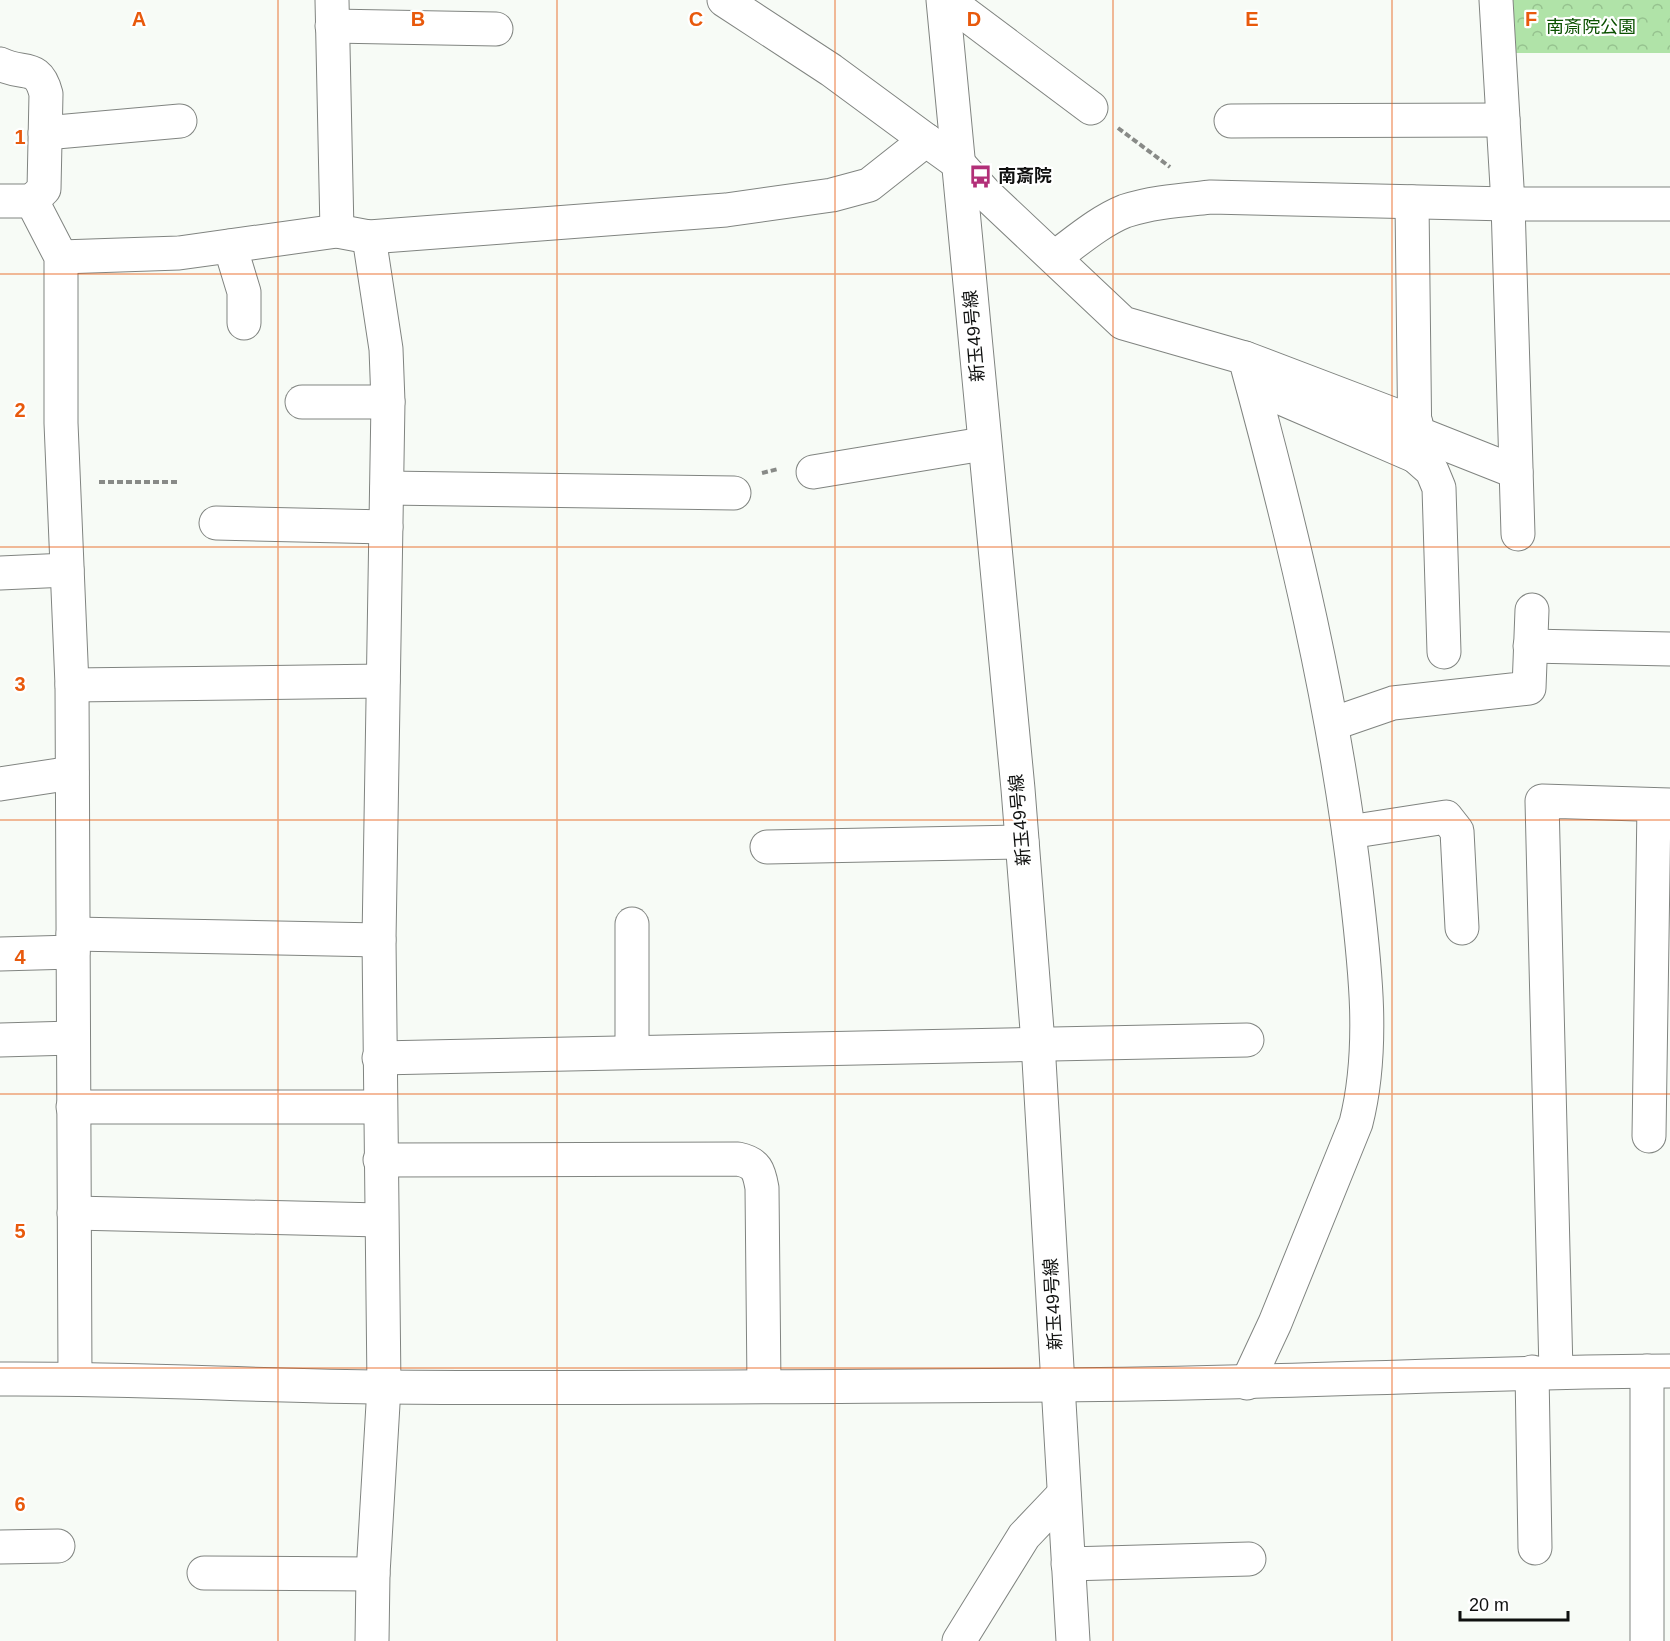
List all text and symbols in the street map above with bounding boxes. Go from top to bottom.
text: A [132,8,146,30]
text: B [411,8,425,30]
text: C [689,8,703,30]
text: D [967,8,981,30]
text: E [1245,8,1259,30]
text: F [1525,8,1537,30]
park label: 南斎院公園 [1546,17,1636,37]
text: 1 [14,126,26,148]
bus stop icon: 南斎院 [967,163,993,189]
place label: 南斎院 [998,166,1052,186]
street label: 新玉49号線 [960,289,988,383]
text: 2 [14,399,26,421]
text: 3 [14,673,26,695]
street label: 新玉49号線 [1006,773,1034,867]
text: 4 [14,946,26,968]
text: 5 [14,1220,26,1242]
street label: 新玉49号線 [1041,1258,1065,1350]
text: 6 [14,1493,26,1515]
scale bar [1460,1584,1568,1622]
text: 20 m [1469,1595,1509,1615]

